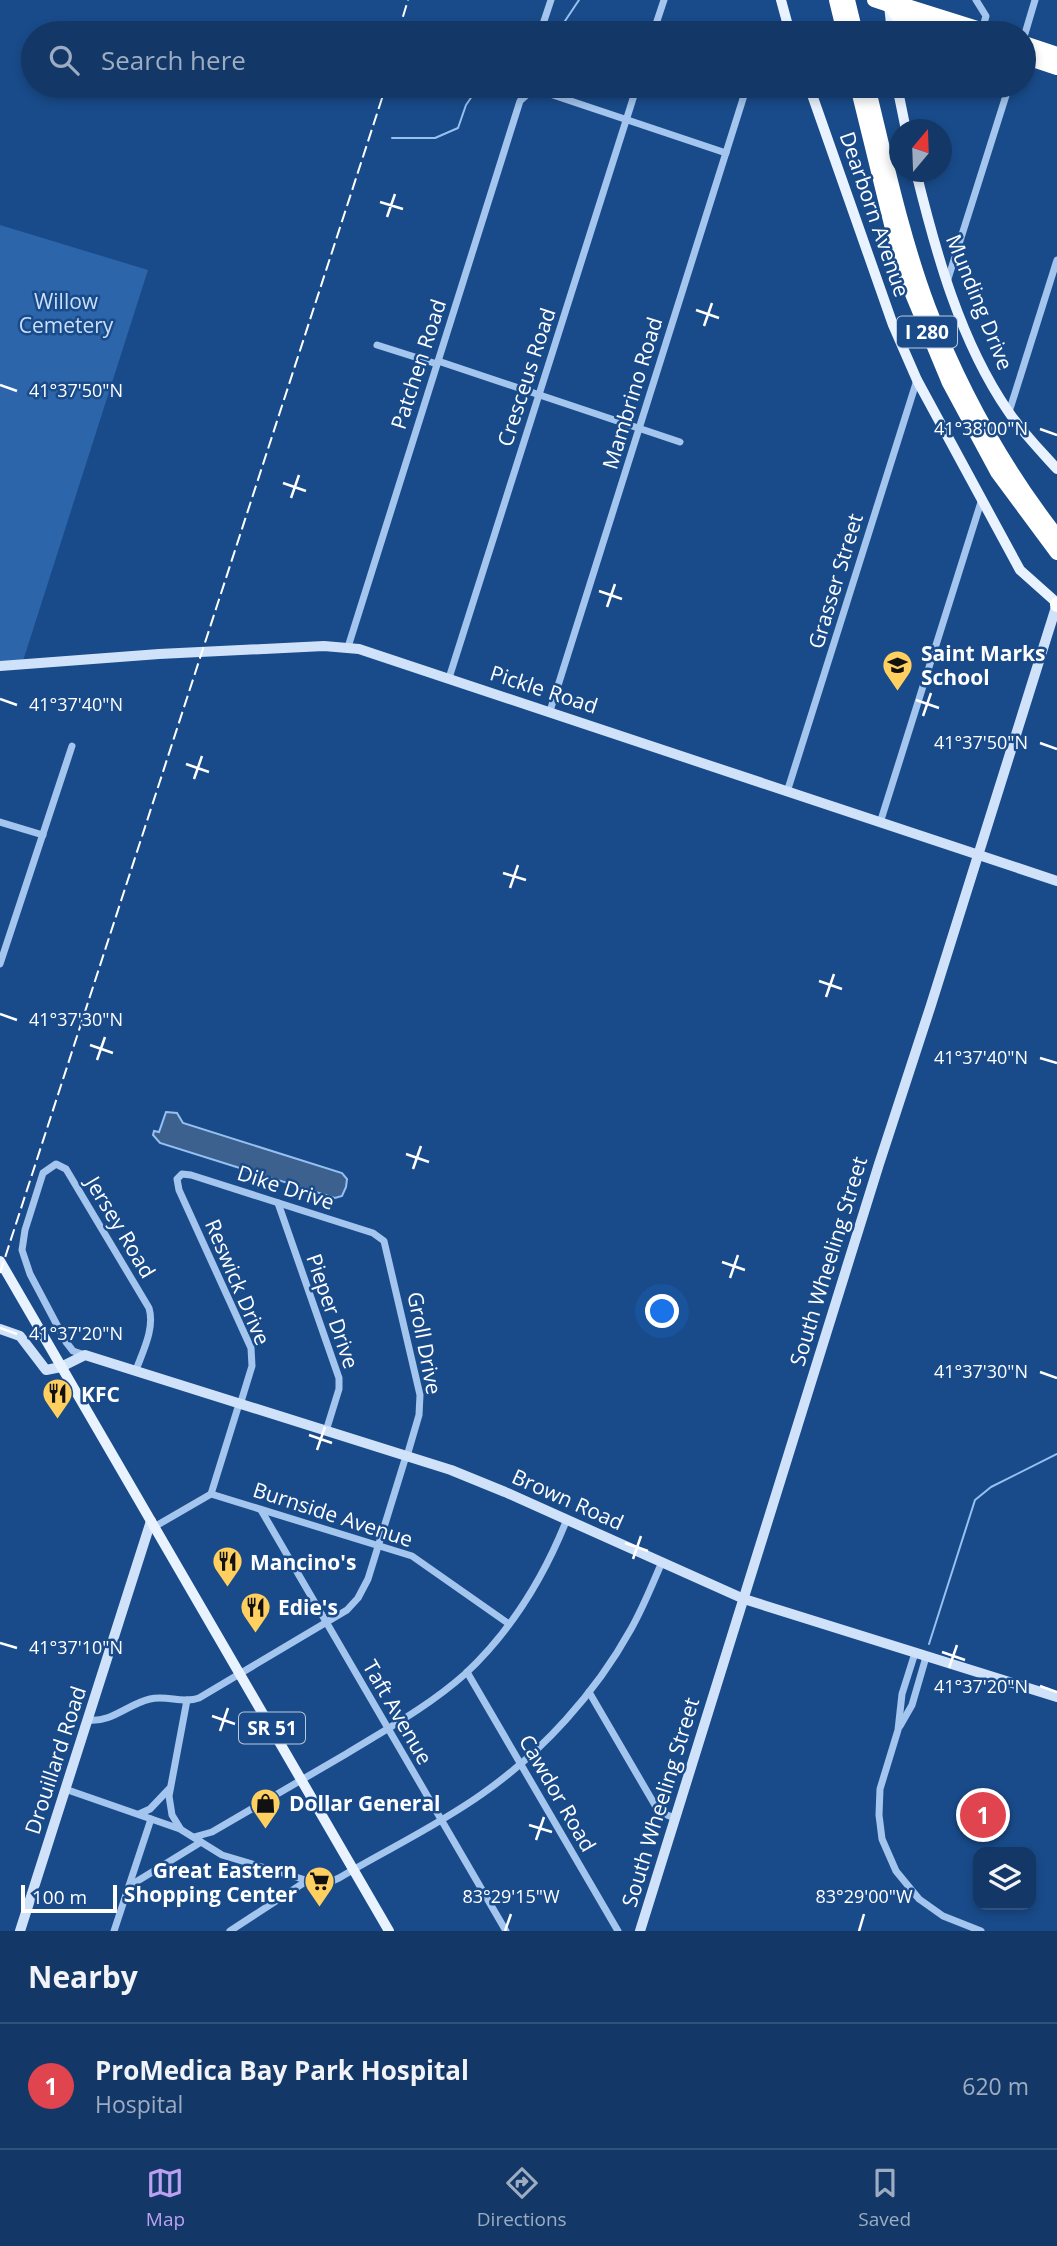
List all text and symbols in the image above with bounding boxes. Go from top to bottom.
search box [21,21,1036,98]
icon: search [45,41,83,79]
text: Search here [101,42,246,78]
north arrow [889,119,952,182]
street label: Dearborn Avenue [834,128,916,300]
street label: Munding Drive [940,230,1020,374]
park label: Willow Cemetery [19,287,114,339]
street label: Patchen Road [384,295,452,433]
street label: Cresceus Road [490,304,562,450]
street label: Mambrino Road [596,313,668,473]
road number: I 280 [897,316,957,348]
text: 41°37'50"N [29,378,123,402]
text: 41°38'00"N [934,416,1028,440]
street label: Grasser Street [801,510,869,652]
place label: Saint Marks School [921,639,1046,691]
school or university icon: Saint Marks School [881,648,915,692]
street label: Pickle Road [487,658,601,720]
text: 41°37'40"N [29,692,123,716]
text: 41°37'50"N [934,730,1028,754]
text: 41°37'30"N [29,1007,123,1031]
text: 41°37'40"N [934,1045,1028,1069]
street label: South Wheeling Street [783,1153,873,1369]
street label: Dike Drive [234,1158,338,1216]
street label: Jersey Road [79,1169,162,1283]
street label: Reswick Drive [199,1215,277,1349]
street label: Pieper Drive [300,1250,366,1372]
street label: Groll Drive [401,1289,449,1397]
your location [645,1294,679,1328]
text: 41°37'20"N [29,1321,123,1345]
text: 41°37'30"N [934,1359,1028,1383]
restaurant icon: KFC [41,1377,75,1421]
place label: KFC [81,1380,120,1408]
street label: Brown Road [508,1462,628,1536]
street label: Burnside Avenue [250,1475,416,1553]
restaurant icon: Mancino's [210,1545,244,1589]
place label: Mancino's [250,1548,356,1576]
restaurant icon: Edie's [238,1590,272,1634]
place label: Edie's [278,1593,338,1621]
text: 41°37'10"N [29,1635,123,1659]
street label: Taft Avenue [357,1655,439,1769]
text: 41°37'20"N [934,1674,1028,1698]
street label: Drouillard Road [18,1682,92,1838]
street label: South Wheeling Street [615,1694,705,1910]
road number: SR 51 [239,1712,305,1744]
street label: Cawdor Road [513,1729,603,1857]
shop icon: Dollar General [249,1786,283,1830]
place label: Dollar General [289,1789,441,1817]
pin: 1 [960,1789,1006,1841]
map controls [973,1847,1036,1910]
button: layers [973,1847,1036,1910]
place label: Great Eastern Shopping Center [124,1856,297,1908]
supermarket icon: Great Eastern Shopping Center [303,1865,337,1909]
scale bar [21,1882,117,1914]
text: 100 m [32,1884,87,1910]
text: 83°29'15"W [462,1884,560,1908]
text: 83°29'00"W [815,1884,913,1908]
text: Nearby [28,1956,138,1997]
text: ProMedica Bay Park Hospital [95,2052,469,2088]
text: 1 [44,2070,58,2102]
text: 620 m [962,2070,1029,2102]
text: Hospital [95,2088,183,2120]
tab: Map [146,2164,185,2232]
tab: Directions [477,2164,567,2232]
tab: Saved [858,2164,911,2232]

